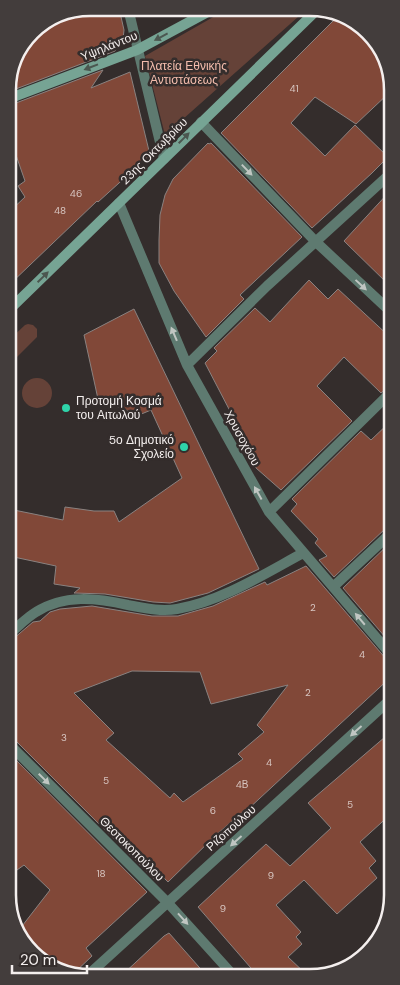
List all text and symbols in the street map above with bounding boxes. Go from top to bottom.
street label: Υψηλάντου [78,27,140,65]
one-way arrow [153,33,168,41]
park label: Πλατεία Εθνικής Αντιστάσεως [141,58,227,88]
one-way arrow [83,63,98,71]
house number: 41 [289,82,299,95]
street label: 23ης Οκτωβρίου [117,114,191,188]
one-way arrow [178,133,190,145]
one-way arrow [241,163,253,175]
house number: 46 [70,187,82,200]
house number: 48 [54,204,66,217]
one-way arrow [37,271,49,283]
one-way arrow [355,279,367,291]
one-way arrow [169,327,177,341]
place label: Προτομή Κοσμά του Αιτωλού [76,393,162,423]
marker: Προτομή Κοσμά του Αιτωλού [60,402,72,414]
street label: Χρυσοχόου [220,407,264,469]
place label: 5ο Δημοτικό Σχολείο [109,432,174,462]
marker: 5ο Δημοτικό Σχολείο [178,441,190,453]
one-way arrow [254,486,263,499]
house number: 2 [310,601,316,614]
one-way arrow [355,613,366,625]
house number: 4 [359,648,365,661]
house number: 2 [305,686,311,699]
one-way arrow [350,725,362,737]
house number: 3 [61,731,67,744]
house number: 4 [266,756,272,769]
one-way arrow [38,773,50,785]
house number: 5 [103,774,109,787]
house number: 4Β [236,778,249,791]
house number: 5 [347,798,353,811]
street label: Ριζοπούλου [203,801,259,855]
house number: 6 [210,804,216,817]
street label: Θεοτοκοπούλου [96,813,168,885]
one-way arrow [229,835,242,846]
house number: 18 [96,867,106,880]
house number: 9 [268,869,274,882]
house number: 9 [220,902,226,915]
one-way arrow [177,913,189,925]
scale bar [12,942,88,974]
text: 20 m [20,950,56,970]

